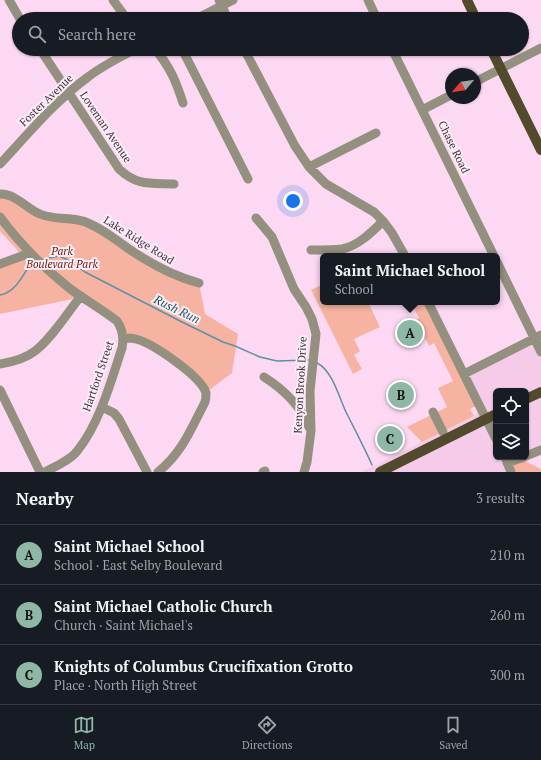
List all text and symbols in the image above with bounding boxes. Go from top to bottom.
search box [12,12,529,56]
icon: search [26,23,48,45]
text: Search here [58,24,136,44]
north arrow [445,68,481,104]
street label: Foster Avenue [16,71,76,129]
street label: Loveman Avenue [77,89,135,166]
street label: Chase Road [435,118,473,176]
your location [283,191,303,211]
street label: Lake Ridge Road [101,213,177,267]
park label: Park Boulevard Park [25,244,98,271]
popup [320,253,500,305]
text: Saint Michael School [335,260,485,280]
text: School [335,280,374,298]
water label: Rush Run [151,291,202,327]
pin: A [397,318,423,348]
street label: Kenyon Brook Drive [290,336,310,434]
street label: Hartford Street [79,339,117,413]
pin: B [388,380,414,410]
map controls [493,388,529,460]
button: locate [493,388,529,424]
pin: C [377,424,403,454]
button: layers [493,424,529,460]
text: Nearby [16,487,74,510]
text: 3 results [476,489,525,507]
text: Saint Michael School [54,536,205,556]
text: A [24,546,34,564]
text: 210 m [490,546,525,564]
text: School · East Selby Boulevard [54,556,222,574]
text: Saint Michael Catholic Church [54,596,273,616]
text: B [25,606,33,624]
text: 260 m [490,606,525,624]
text: Church · Saint Michael's [54,616,193,634]
text: Knights of Columbus Crucifixation Grotto [54,656,353,676]
text: C [25,666,33,684]
text: 300 m [490,666,525,684]
text: Place · North High Street [54,676,197,694]
tab: Map [73,714,95,752]
tab: Directions [242,714,293,752]
tab: Saved [439,714,468,752]

